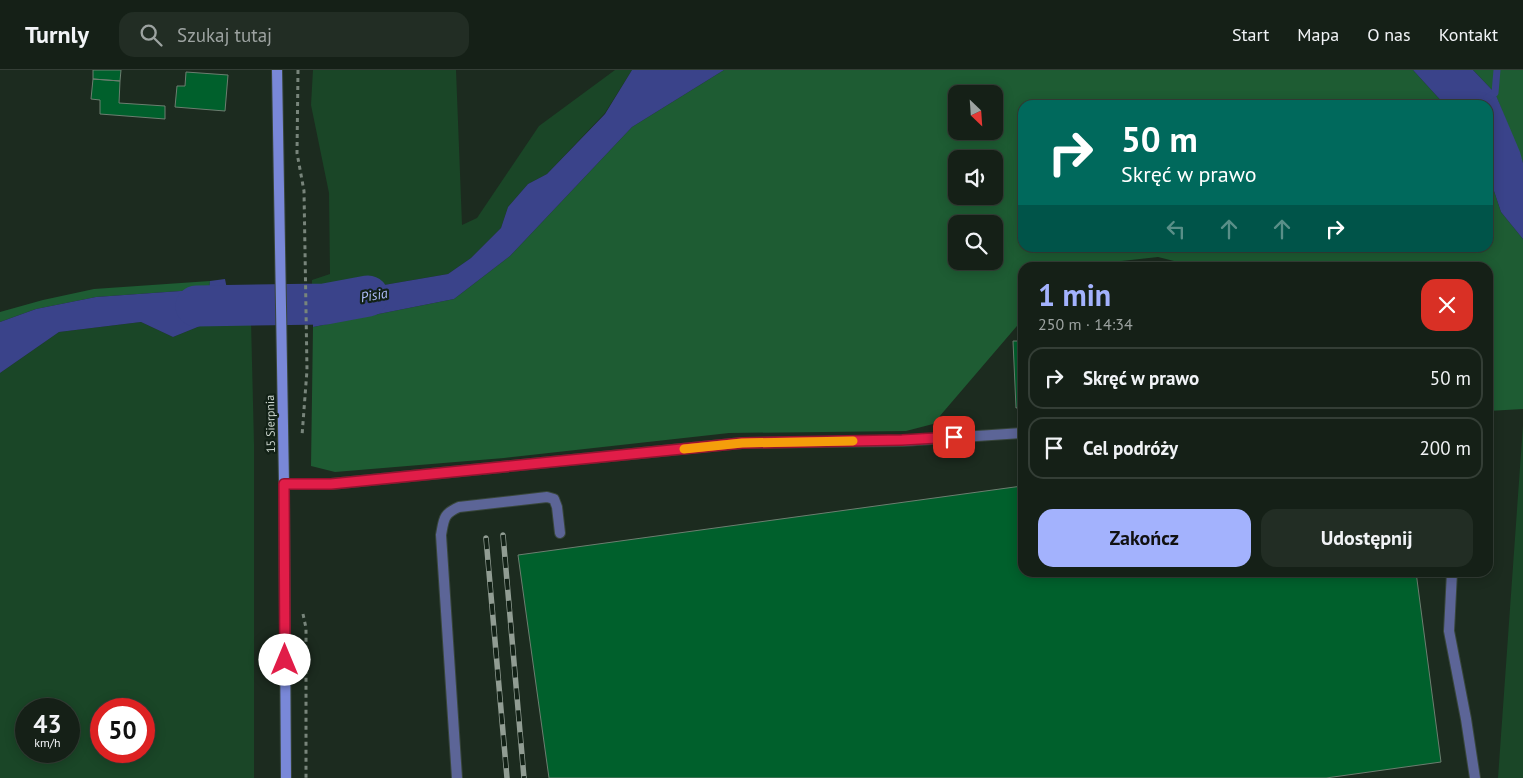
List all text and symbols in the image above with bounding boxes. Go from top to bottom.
search box [119,12,469,57]
text: Turnly [25,19,89,50]
icon: search [137,21,165,49]
text: Szukaj tutaj [177,23,272,47]
text: Start [1232,23,1269,46]
text: Mapa [1297,23,1339,46]
text: O nas [1367,23,1411,46]
text: Kontakt [1439,23,1498,46]
north arrow [948,85,1002,140]
map controls [948,85,1003,270]
text: 50 m [1121,116,1198,162]
icon: right [1038,120,1103,185]
button: sound [948,150,1003,205]
text: Skręć w prawo [1121,160,1256,188]
button: search [948,215,1003,270]
icon: left [1162,215,1190,243]
icon: ahead [1215,215,1243,243]
icon: ahead [1268,215,1296,243]
icon: right [1321,215,1349,243]
text: 1 min [1038,275,1111,314]
button: close [1421,279,1473,331]
water label: Pisia [359,284,389,306]
text: 250 m · 14:34 [1038,314,1133,334]
icon: right [1040,364,1068,392]
text: Skręć w prawo [1083,366,1199,390]
text: 50 m [1430,366,1471,390]
street label: 15 Sierpnia [262,395,278,453]
pin [933,416,975,458]
icon: arrive [940,423,968,451]
icon: arrive [1040,434,1068,462]
text: Cel podróży [1083,436,1178,460]
text: 200 m [1419,436,1471,460]
button: Zakończ [1038,509,1251,567]
button: Udostępnij [1261,509,1473,567]
position arrow [258,633,310,685]
speed limit sign: 50 [90,698,155,763]
text: 43 [33,708,62,740]
text: km/h [34,735,61,750]

